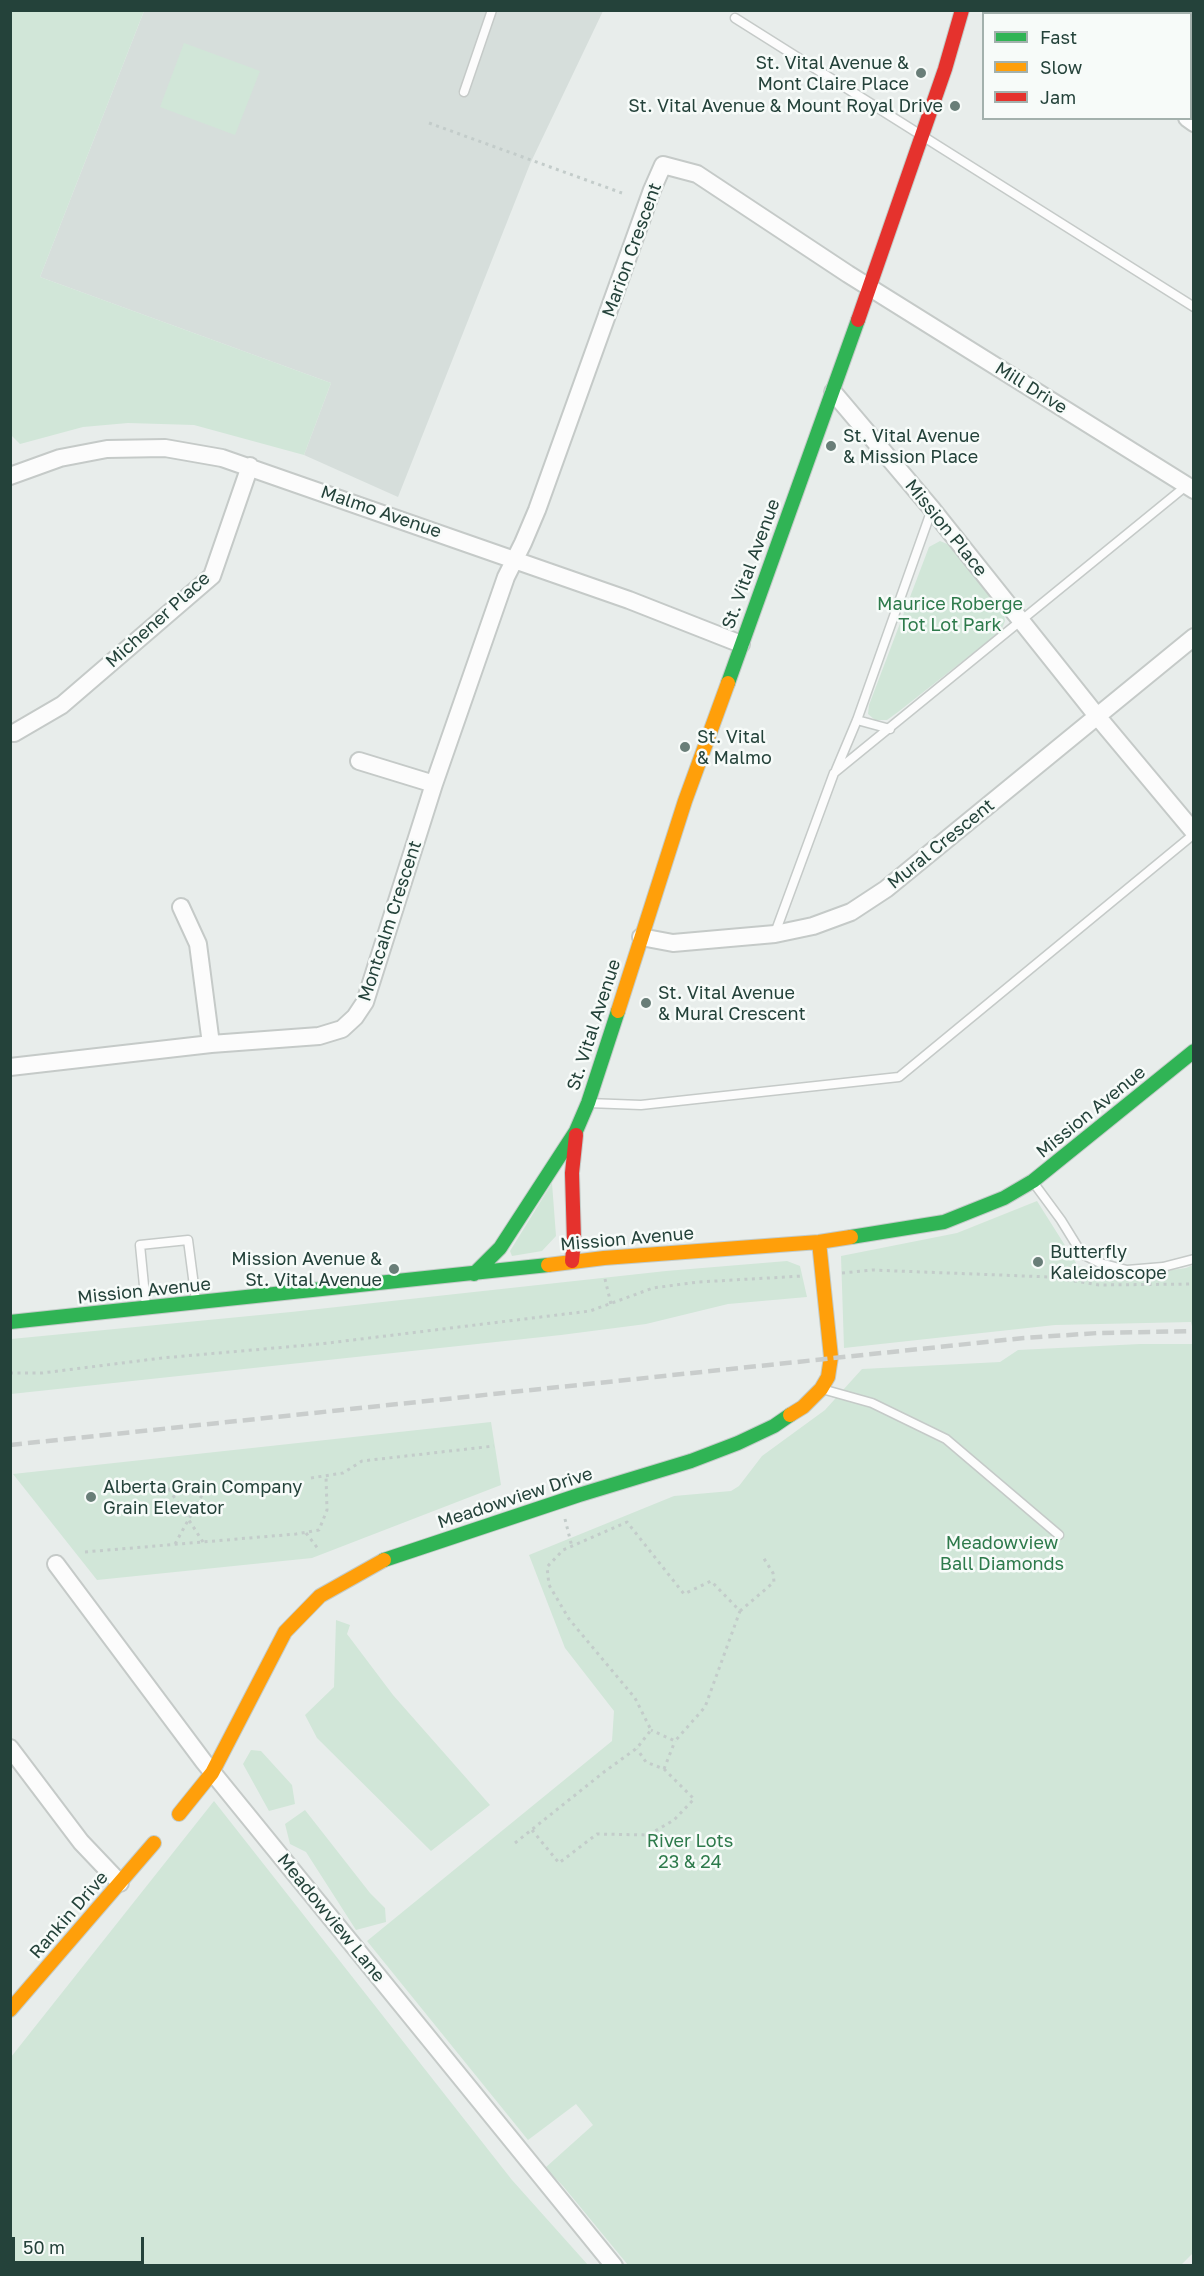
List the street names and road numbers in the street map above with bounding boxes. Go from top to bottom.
street label: Marion Crescent [598,180,666,320]
street label: Mill Drive [991,357,1071,419]
street label: Mission Place [900,475,992,581]
street label: Malmo Avenue [318,481,444,543]
street label: St. Vital Avenue [717,496,785,632]
street label: Michener Place [101,568,215,672]
street label: Mural Crescent [883,794,999,894]
street label: Montcalm Crescent [354,838,426,1004]
street label: St. Vital Avenue [563,957,625,1093]
street label: Mission Avenue [1032,1061,1150,1163]
street label: Mission Avenue [559,1222,695,1256]
street label: Mission Avenue [76,1273,212,1309]
street label: Meadowview Drive [435,1463,595,1533]
street label: Meadowview Lane [273,1849,389,1987]
street label: Rankin Drive [25,1867,113,1963]

